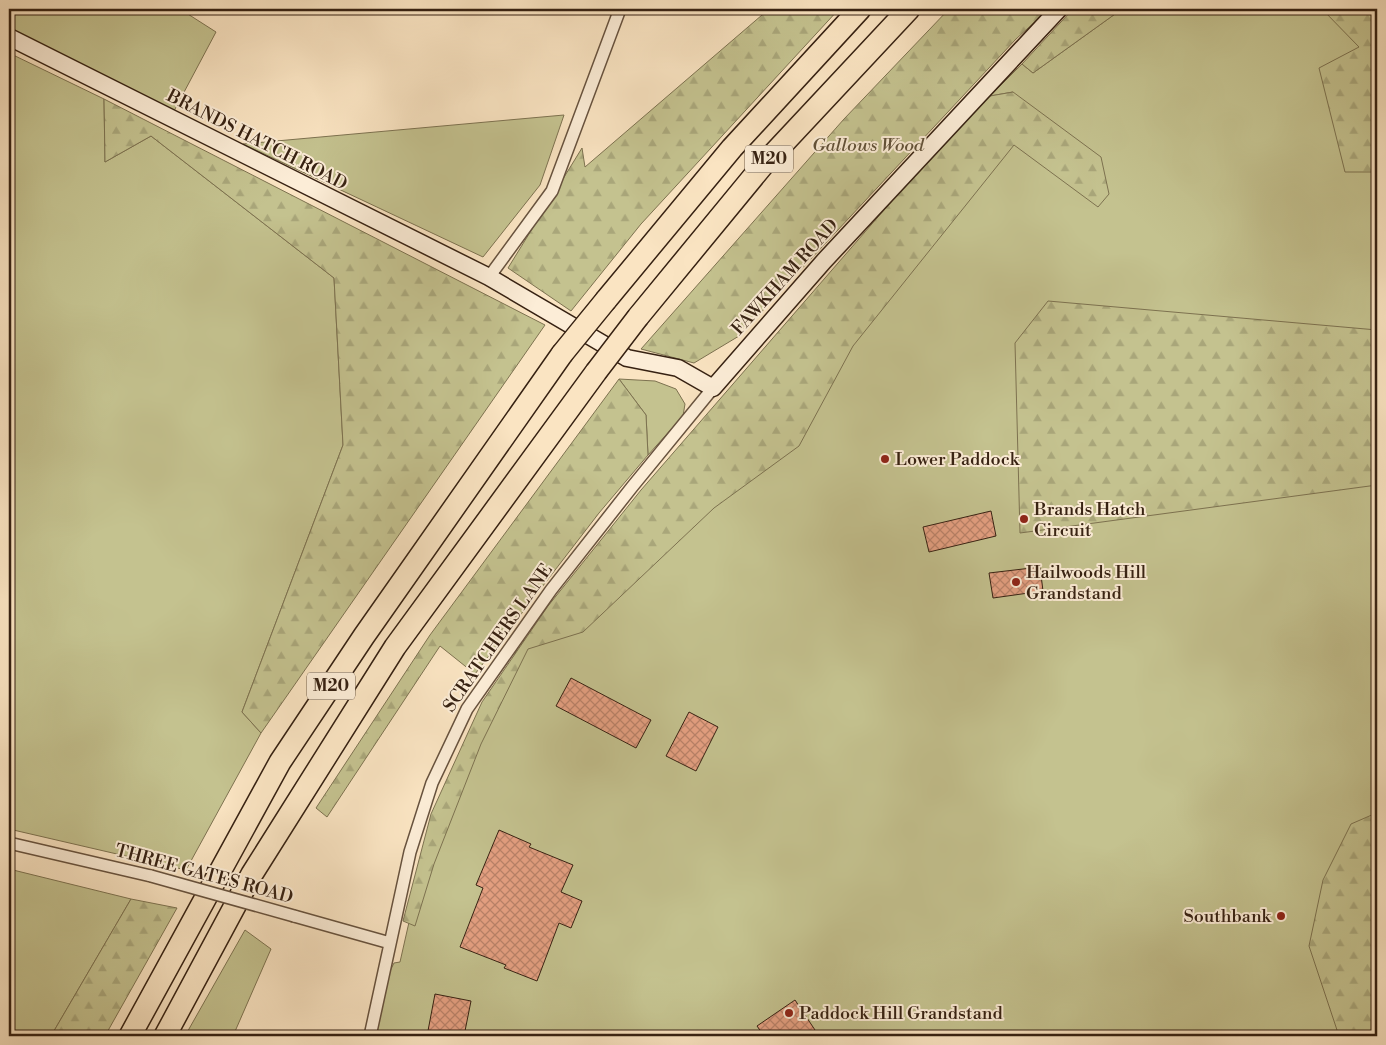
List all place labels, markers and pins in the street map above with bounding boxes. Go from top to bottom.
place label: Lower Paddock [895,448,1021,471]
marker: Lower Paddock [879,453,891,465]
place label: Brands Hatch Circuit [1033,498,1146,542]
marker: Brands Hatch Circuit [1018,513,1030,525]
place label: Hailwoods Hill Grandstand [1026,561,1147,605]
marker: Hailwoods Hill Grandstand [1010,576,1022,588]
place label: Southbank [1183,905,1273,928]
marker: Southbank [1275,910,1287,922]
place label: Paddock Hill Grandstand [799,1002,1004,1025]
marker: Paddock Hill Grandstand [783,1007,795,1019]

